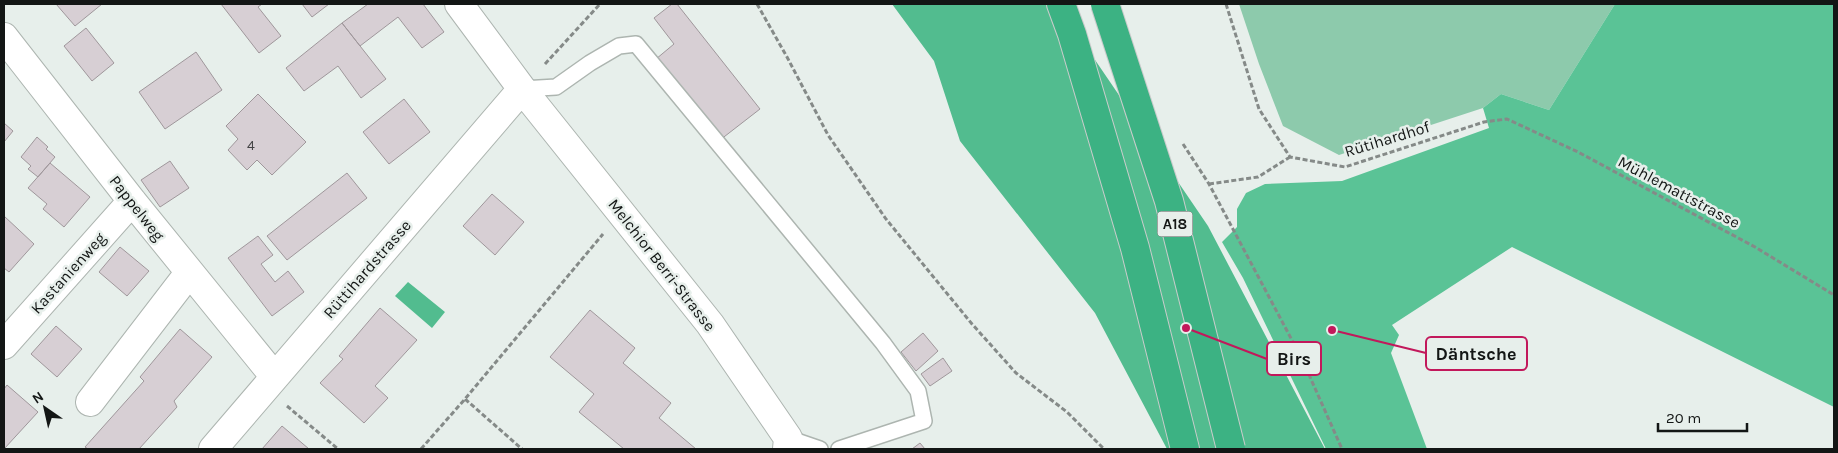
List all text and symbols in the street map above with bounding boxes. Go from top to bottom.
street label: Rütihardhof [1342,117,1432,161]
house number: 4 [247,137,255,154]
street label: Mühlemattstrasse [1615,152,1743,232]
street label: Pappelweg [106,171,168,245]
street label: Melchior Berri-Strasse [604,195,720,335]
road number: A18 [1158,212,1192,236]
street label: Rüttihardstrasse [319,216,415,322]
street label: Kastanienweg [27,228,109,318]
callout: Däntsche [1426,337,1527,370]
callout: Birs [1267,342,1321,375]
text: Däntsche [1436,343,1516,365]
text: Birs [1277,348,1311,370]
north arrow [20,383,70,433]
text: N [29,388,47,407]
scale bar [1658,400,1747,432]
text: 20 m [1666,409,1701,427]

